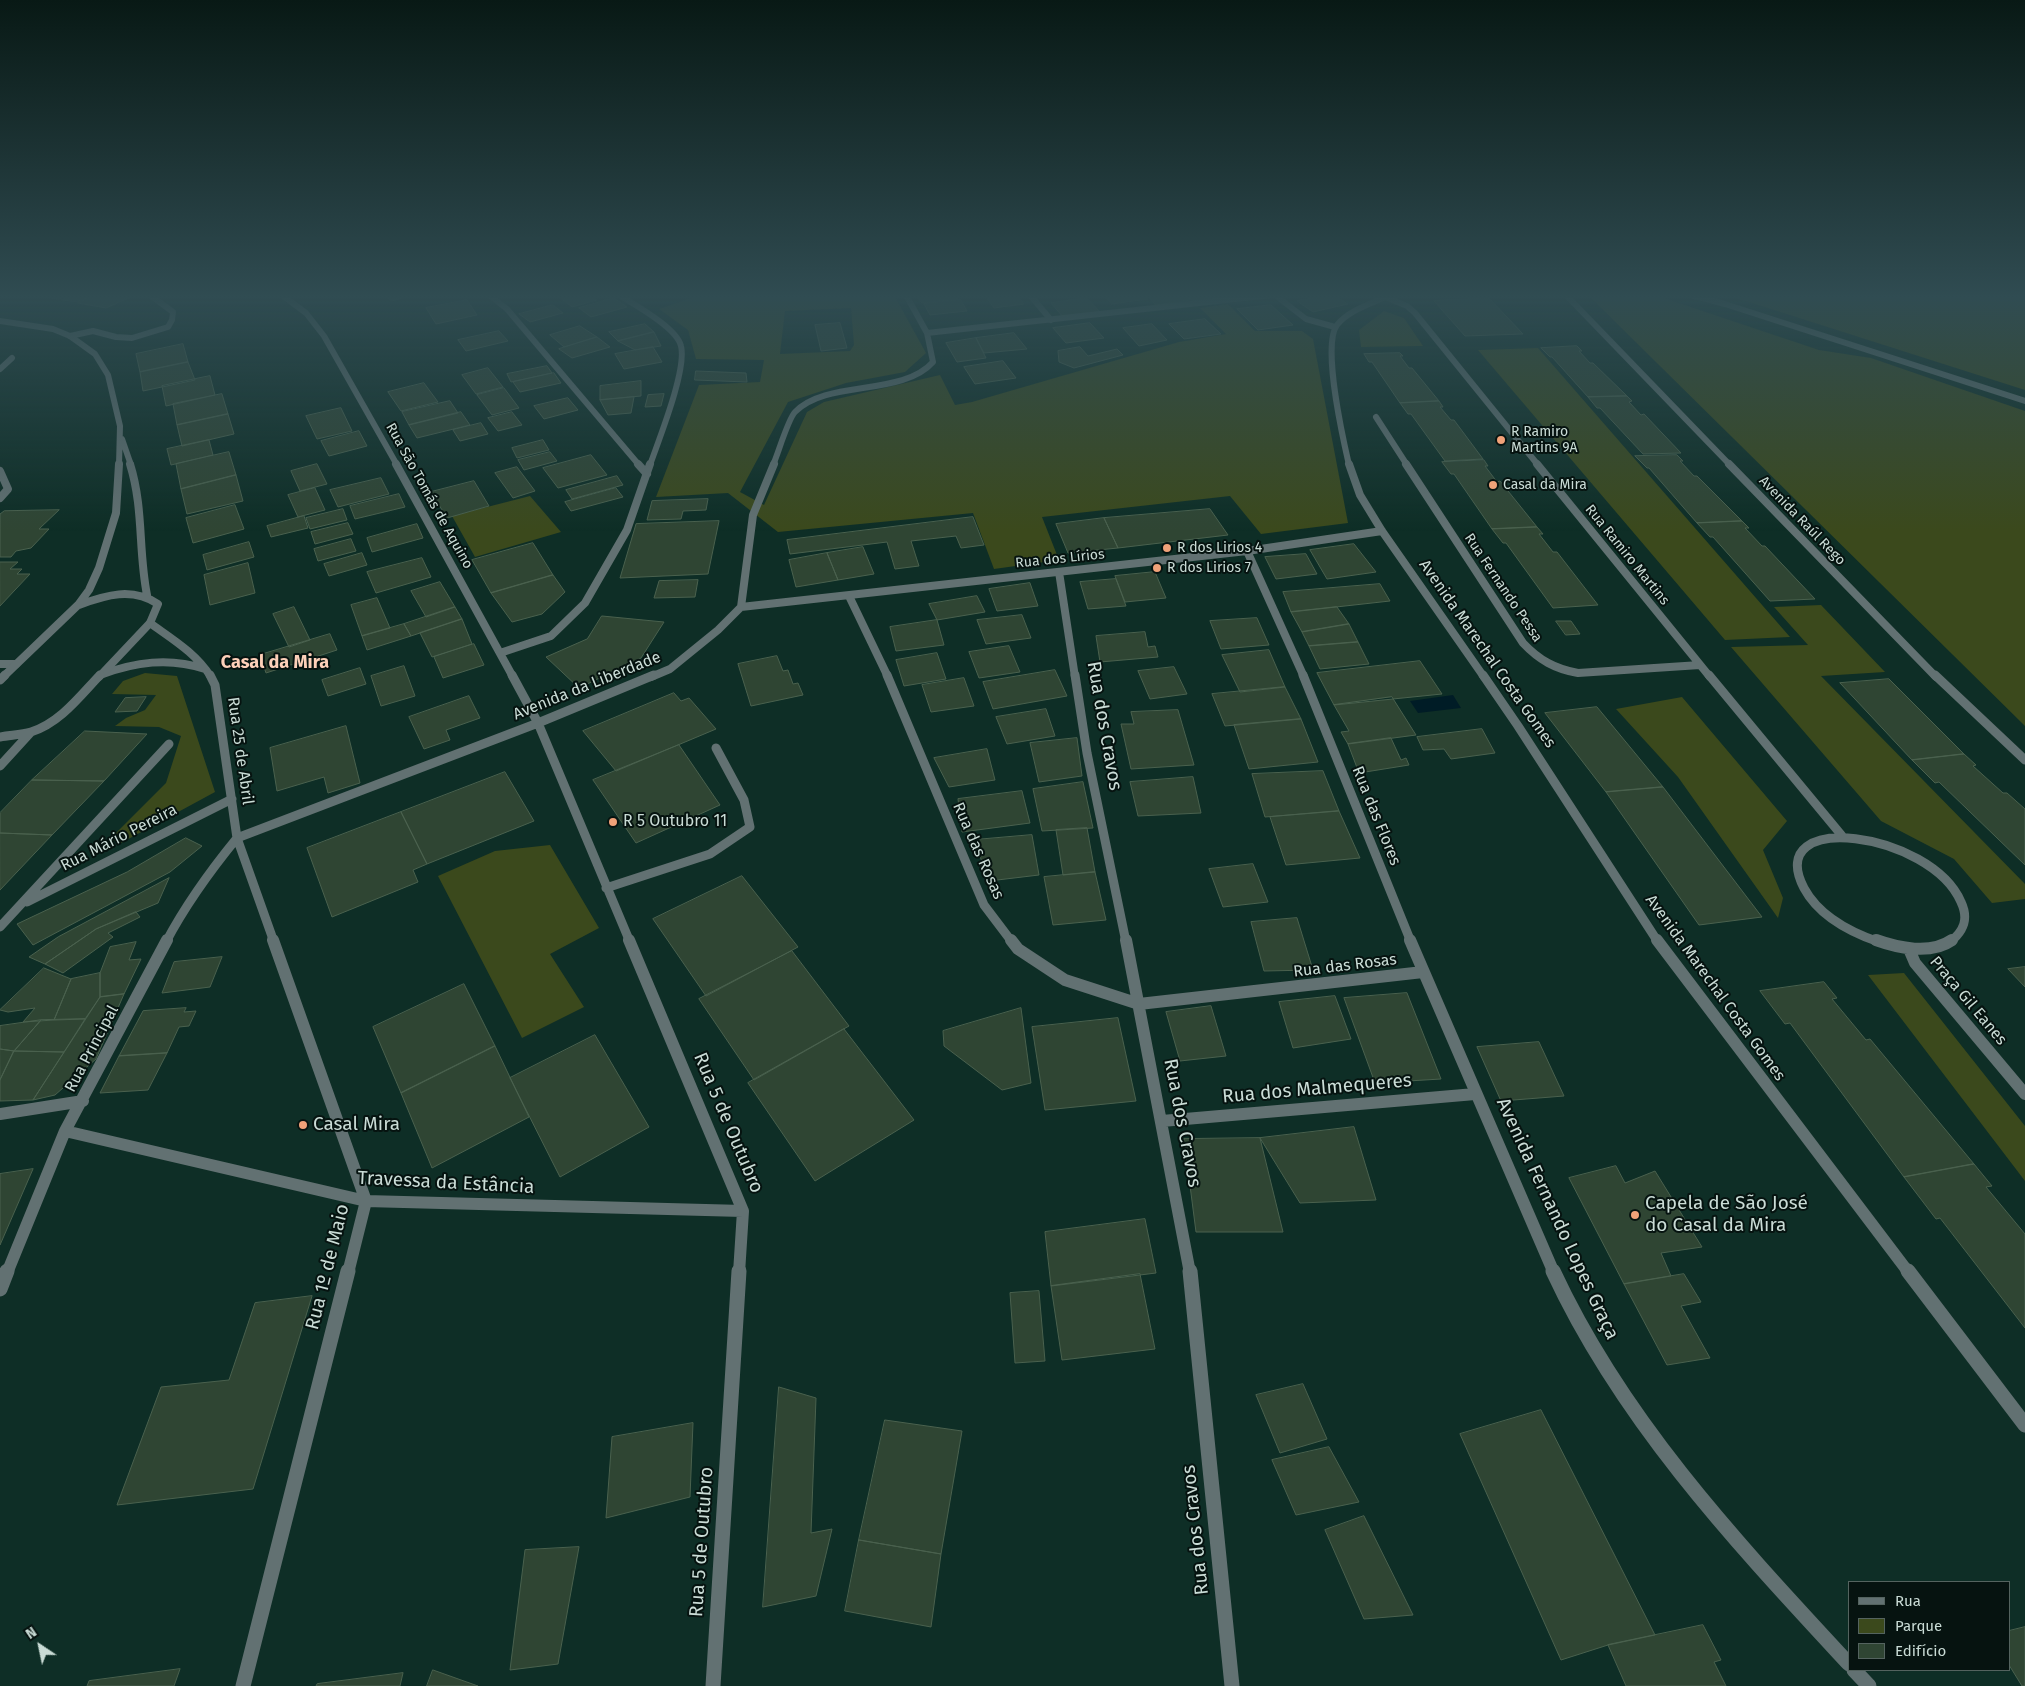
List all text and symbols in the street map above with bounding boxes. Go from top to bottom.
street label: Rua São Tomás de Aquino [382,420,476,572]
place label: R Ramiro Martins 9A [1511,424,1578,457]
marker: R Ramiro Martins 9A [1495,434,1507,446]
street label: Avenida Raúl Rego [1755,473,1849,569]
place label: Casal da Mira [1503,477,1587,493]
marker: Casal da Mira [1487,479,1499,491]
street label: Rua Ramiro Martins [1581,501,1673,609]
street label: Rua Fernando Pessa [1460,530,1546,646]
place label: R dos Lirios 4 [1177,540,1262,556]
marker: R dos Lirios 4 [1161,542,1173,554]
street label: Rua dos Lírios [1015,546,1105,572]
street label: Avenida Marechal Costa Gomes [1414,556,1560,752]
place label: R dos Lirios 7 [1167,560,1251,576]
marker: R dos Lirios 7 [1151,562,1163,574]
street label: Avenida da Liberdade [510,648,664,724]
district label: Casal da Mira [221,652,329,674]
street label: Rua dos Cravos [1081,660,1127,792]
street label: Rua 25 de Abril [223,696,257,806]
street label: Rua das Flores [1347,764,1405,868]
street label: Rua Mário Pereira [58,800,180,876]
street label: Rua das Rosas [948,800,1008,902]
place label: R 5 Outubro 11 [623,812,727,832]
marker: R 5 Outubro 11 [607,816,619,828]
street label: Avenida Marechal Costa Gomes [1641,891,1789,1085]
street label: Rua das Rosas [1292,950,1398,982]
street label: Praça Gil Eanes [1925,953,2011,1049]
street label: Rua Principal [61,1002,123,1096]
street label: Rua 5 de Outubro [688,1049,768,1197]
street label: Rua dos Cravos [1158,1057,1206,1189]
street label: Rua dos Malmequeres [1221,1069,1413,1109]
street label: Avenida Fernando Lopes Graça [1491,1095,1623,1343]
place label: Casal Mira [313,1114,400,1136]
marker: Casal Mira [297,1119,309,1131]
street label: Travessa da Estância [357,1167,535,1199]
place label: Capela de São José do Casal da Mira [1645,1193,1808,1237]
street label: Rua 1º de Maio [301,1202,355,1332]
marker: Capela de São José do Casal da Mira [1629,1209,1641,1221]
street label: Rua dos Cravos [1178,1464,1214,1596]
street label: Rua 5 de Outubro [685,1466,719,1618]
legend [1848,1581,2010,1671]
text: Rua [1895,1592,1921,1610]
text: Parque [1895,1617,1942,1635]
north arrow [15,1621,65,1671]
text: N [23,1624,40,1643]
text: Edifício [1895,1642,1946,1660]

